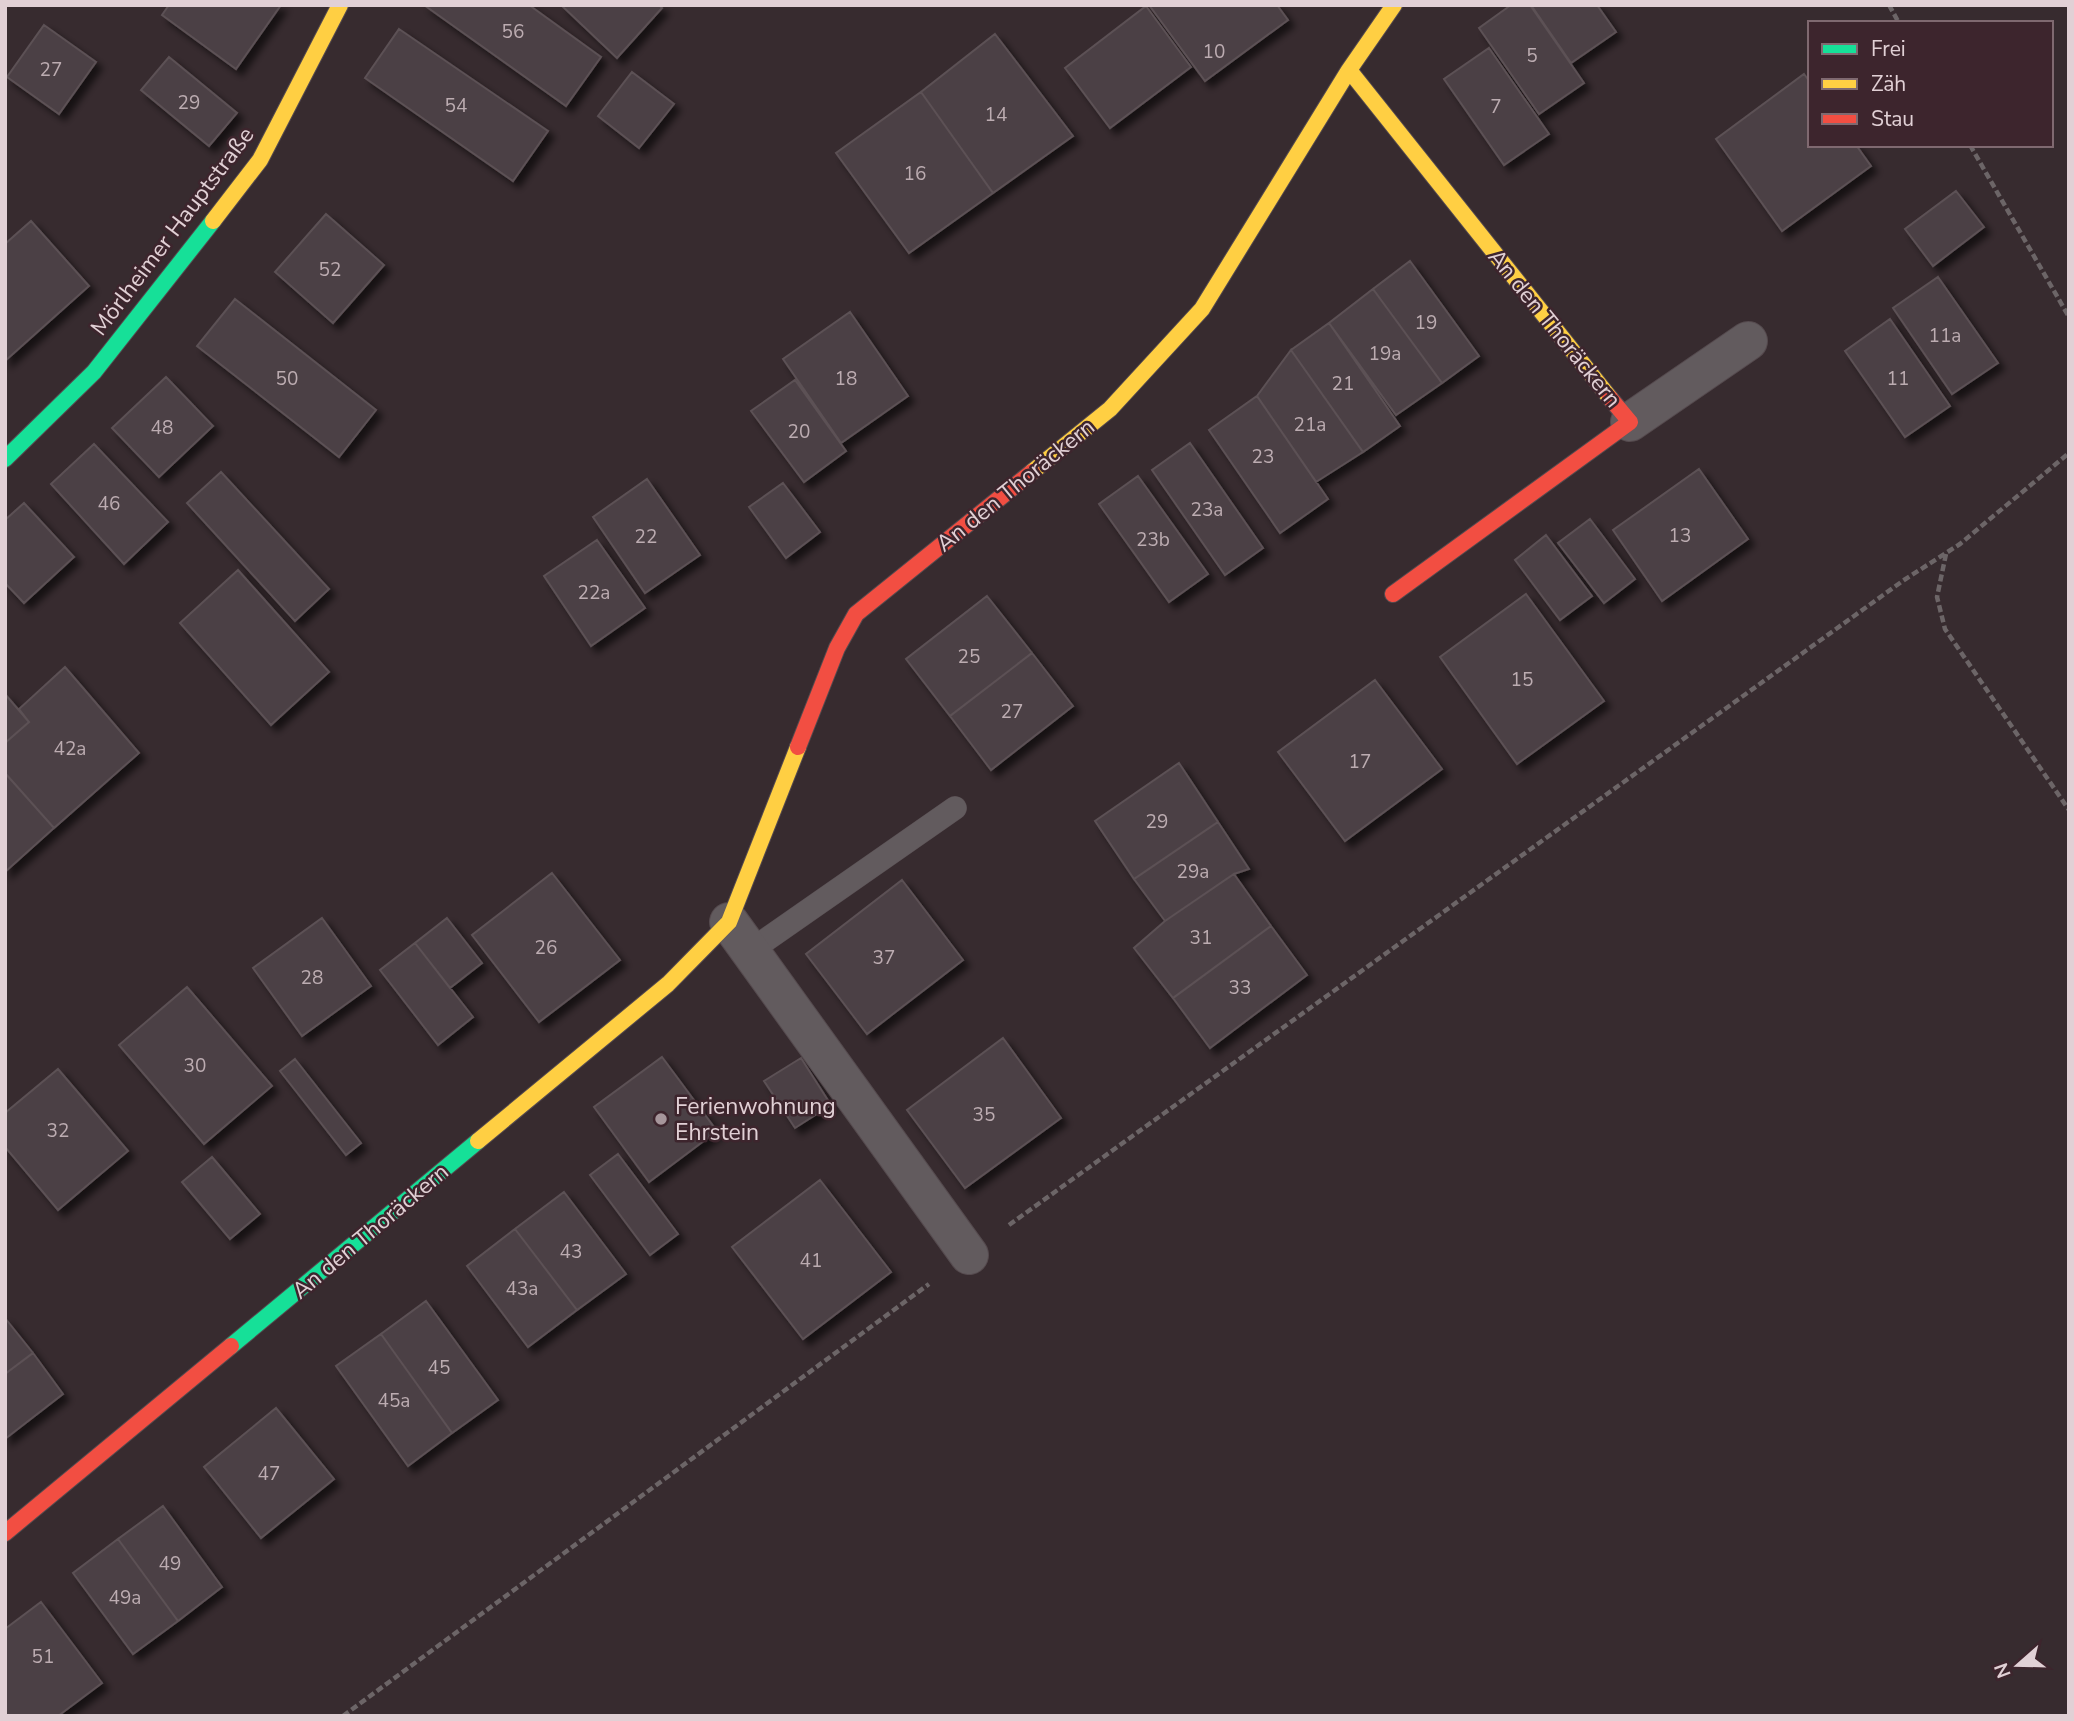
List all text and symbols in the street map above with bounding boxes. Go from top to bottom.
house number: 56 [502,19,524,45]
legend [1808,21,2053,147]
text: Frei [1871,35,1906,63]
house number: 10 [1203,39,1225,65]
house number: 5 [1526,43,1538,69]
house number: 27 [40,57,62,83]
text: Zäh [1871,70,1906,98]
house number: 29 [178,90,200,116]
house number: 54 [445,93,467,119]
house number: 7 [1490,94,1502,120]
house number: 14 [985,102,1007,128]
text: Stau [1871,105,1914,133]
street label: Mörlheimer Hauptstraße [84,121,261,342]
house number: 16 [904,161,926,187]
street label: An den Thoräckern [1481,242,1628,414]
house number: 52 [319,257,341,283]
house number: 19 [1415,310,1437,336]
house number: 11a [1929,323,1961,349]
house number: 19a [1369,341,1401,367]
house number: 50 [276,366,298,392]
house number: 18 [835,366,857,392]
house number: 11 [1887,366,1909,392]
house number: 21 [1332,371,1354,397]
street label: An den Thoräckern [929,412,1101,559]
house number: 21a [1294,412,1326,438]
house number: 48 [151,415,173,441]
house number: 20 [788,419,810,445]
house number: 23 [1252,444,1274,470]
house number: 46 [98,491,120,517]
house number: 23a [1191,497,1223,523]
house number: 13 [1669,523,1691,549]
house number: 22 [635,524,657,550]
house number: 23b [1136,527,1170,553]
house number: 22a [578,580,610,606]
house number: 25 [958,644,980,670]
house number: 15 [1511,667,1533,693]
house number: 27 [1001,699,1023,725]
house number: 42a [54,736,86,762]
house number: 17 [1349,749,1371,775]
house number: 29 [1146,809,1168,835]
house number: 29a [1177,859,1209,885]
house number: 31 [1190,925,1212,951]
house number: 26 [535,935,557,961]
house number: 37 [873,945,895,971]
house number: 28 [301,965,323,991]
house number: 33 [1229,975,1251,1001]
house number: 30 [184,1053,206,1079]
place label: Ferienwohnung Ehrstein [675,1091,836,1148]
house number: 35 [973,1102,995,1128]
marker: Ferienwohnung Ehrstein [653,1111,669,1127]
house number: 32 [47,1118,69,1144]
street label: An den Thoräckern [285,1157,455,1306]
house number: 43 [560,1239,582,1265]
house number: 41 [800,1248,822,1274]
house number: 43a [506,1276,538,1302]
house number: 45 [428,1355,450,1381]
house number: 45a [378,1388,410,1414]
house number: 47 [258,1461,280,1487]
house number: 49 [159,1551,181,1577]
house number: 49a [109,1585,141,1611]
north arrow [1983,1630,2053,1700]
house number: 51 [32,1644,54,1670]
text: N [1988,1659,2018,1682]

